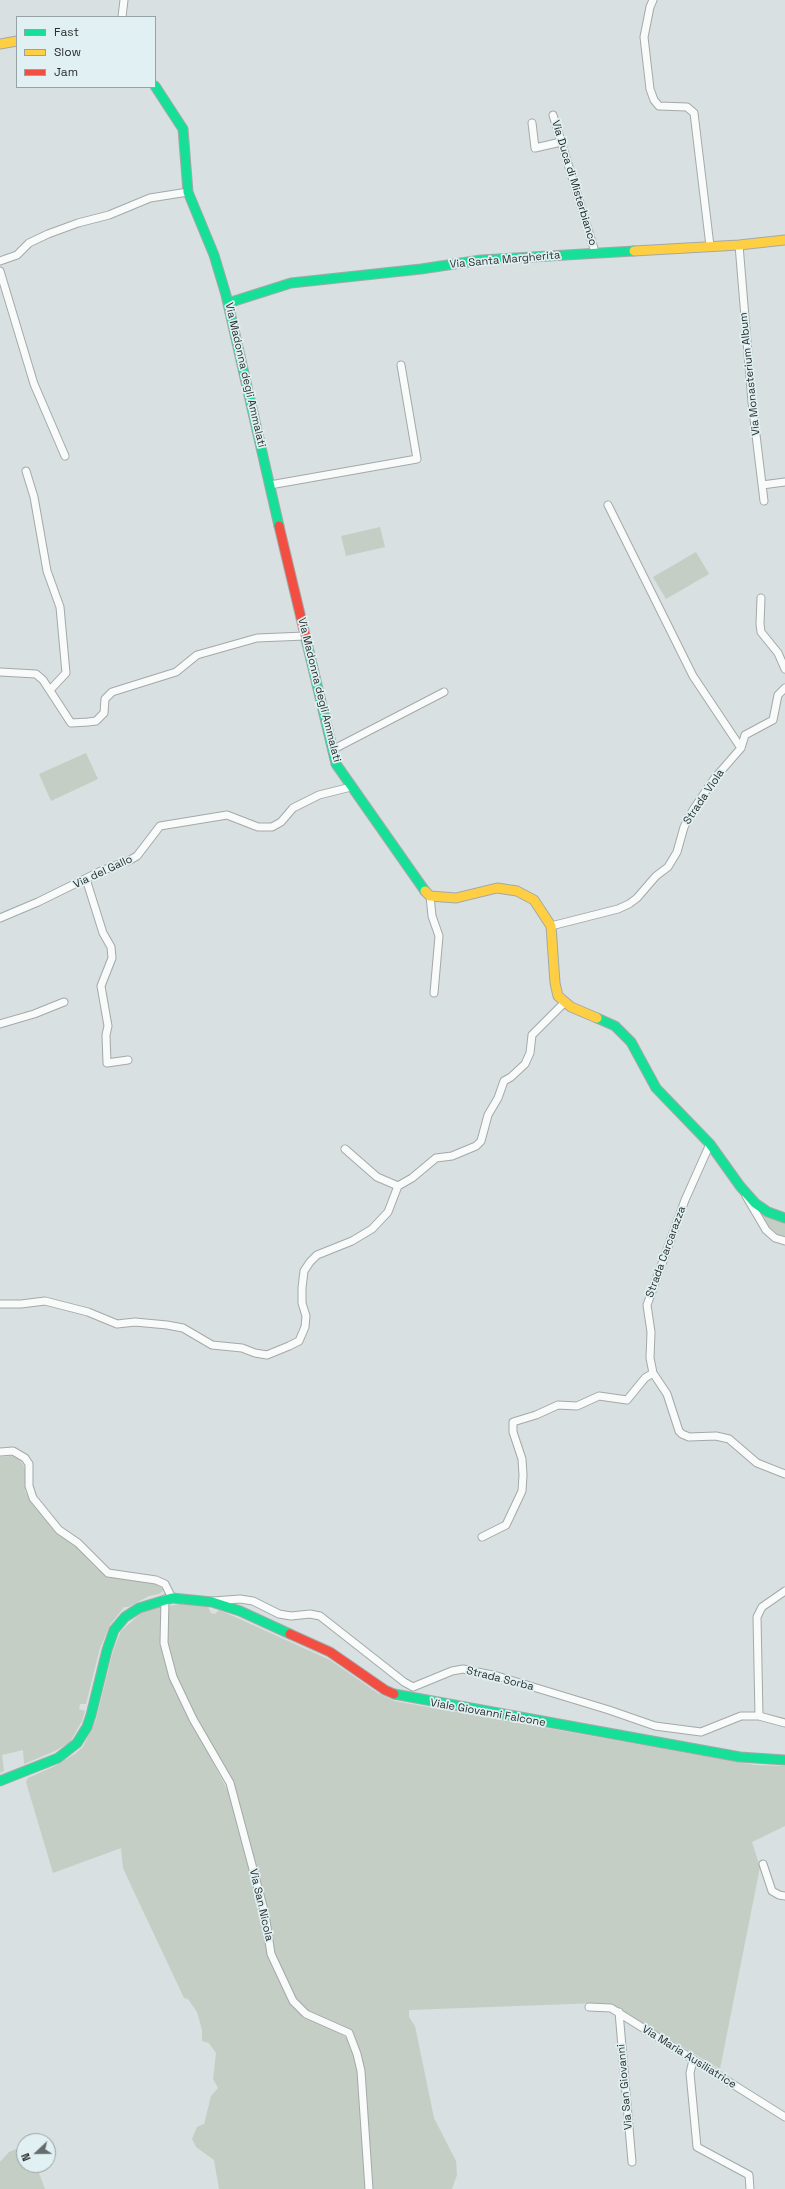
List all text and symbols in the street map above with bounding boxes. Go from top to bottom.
legend [16,16,156,88]
text: Fast [54,24,79,40]
text: Slow [54,44,81,60]
text: Jam [54,64,78,80]
street label: Via Duca di Misterbianco [549,119,599,247]
street label: Via Santa Margherita [449,249,561,271]
street label: Via Madonna degli Ammalati [222,301,268,449]
street label: Via Monasterium Album [737,312,763,436]
street label: Via Madonna degli Ammalati [295,616,343,764]
street label: Strada Viola [681,767,727,827]
street label: Via del Gallo [71,853,135,891]
street label: Strada Carcarazza [643,1204,689,1300]
street label: Strada Sorba [465,1664,535,1694]
street label: Viale Giovanni Falcone [429,1696,547,1730]
street label: Via San Nicola [246,1868,276,1942]
street label: Via Maria Ausiliatrice [639,2023,739,2091]
street label: Via San Giovanni [615,2044,635,2130]
north arrow [16,2133,56,2173]
text: N [18,2151,34,2163]

